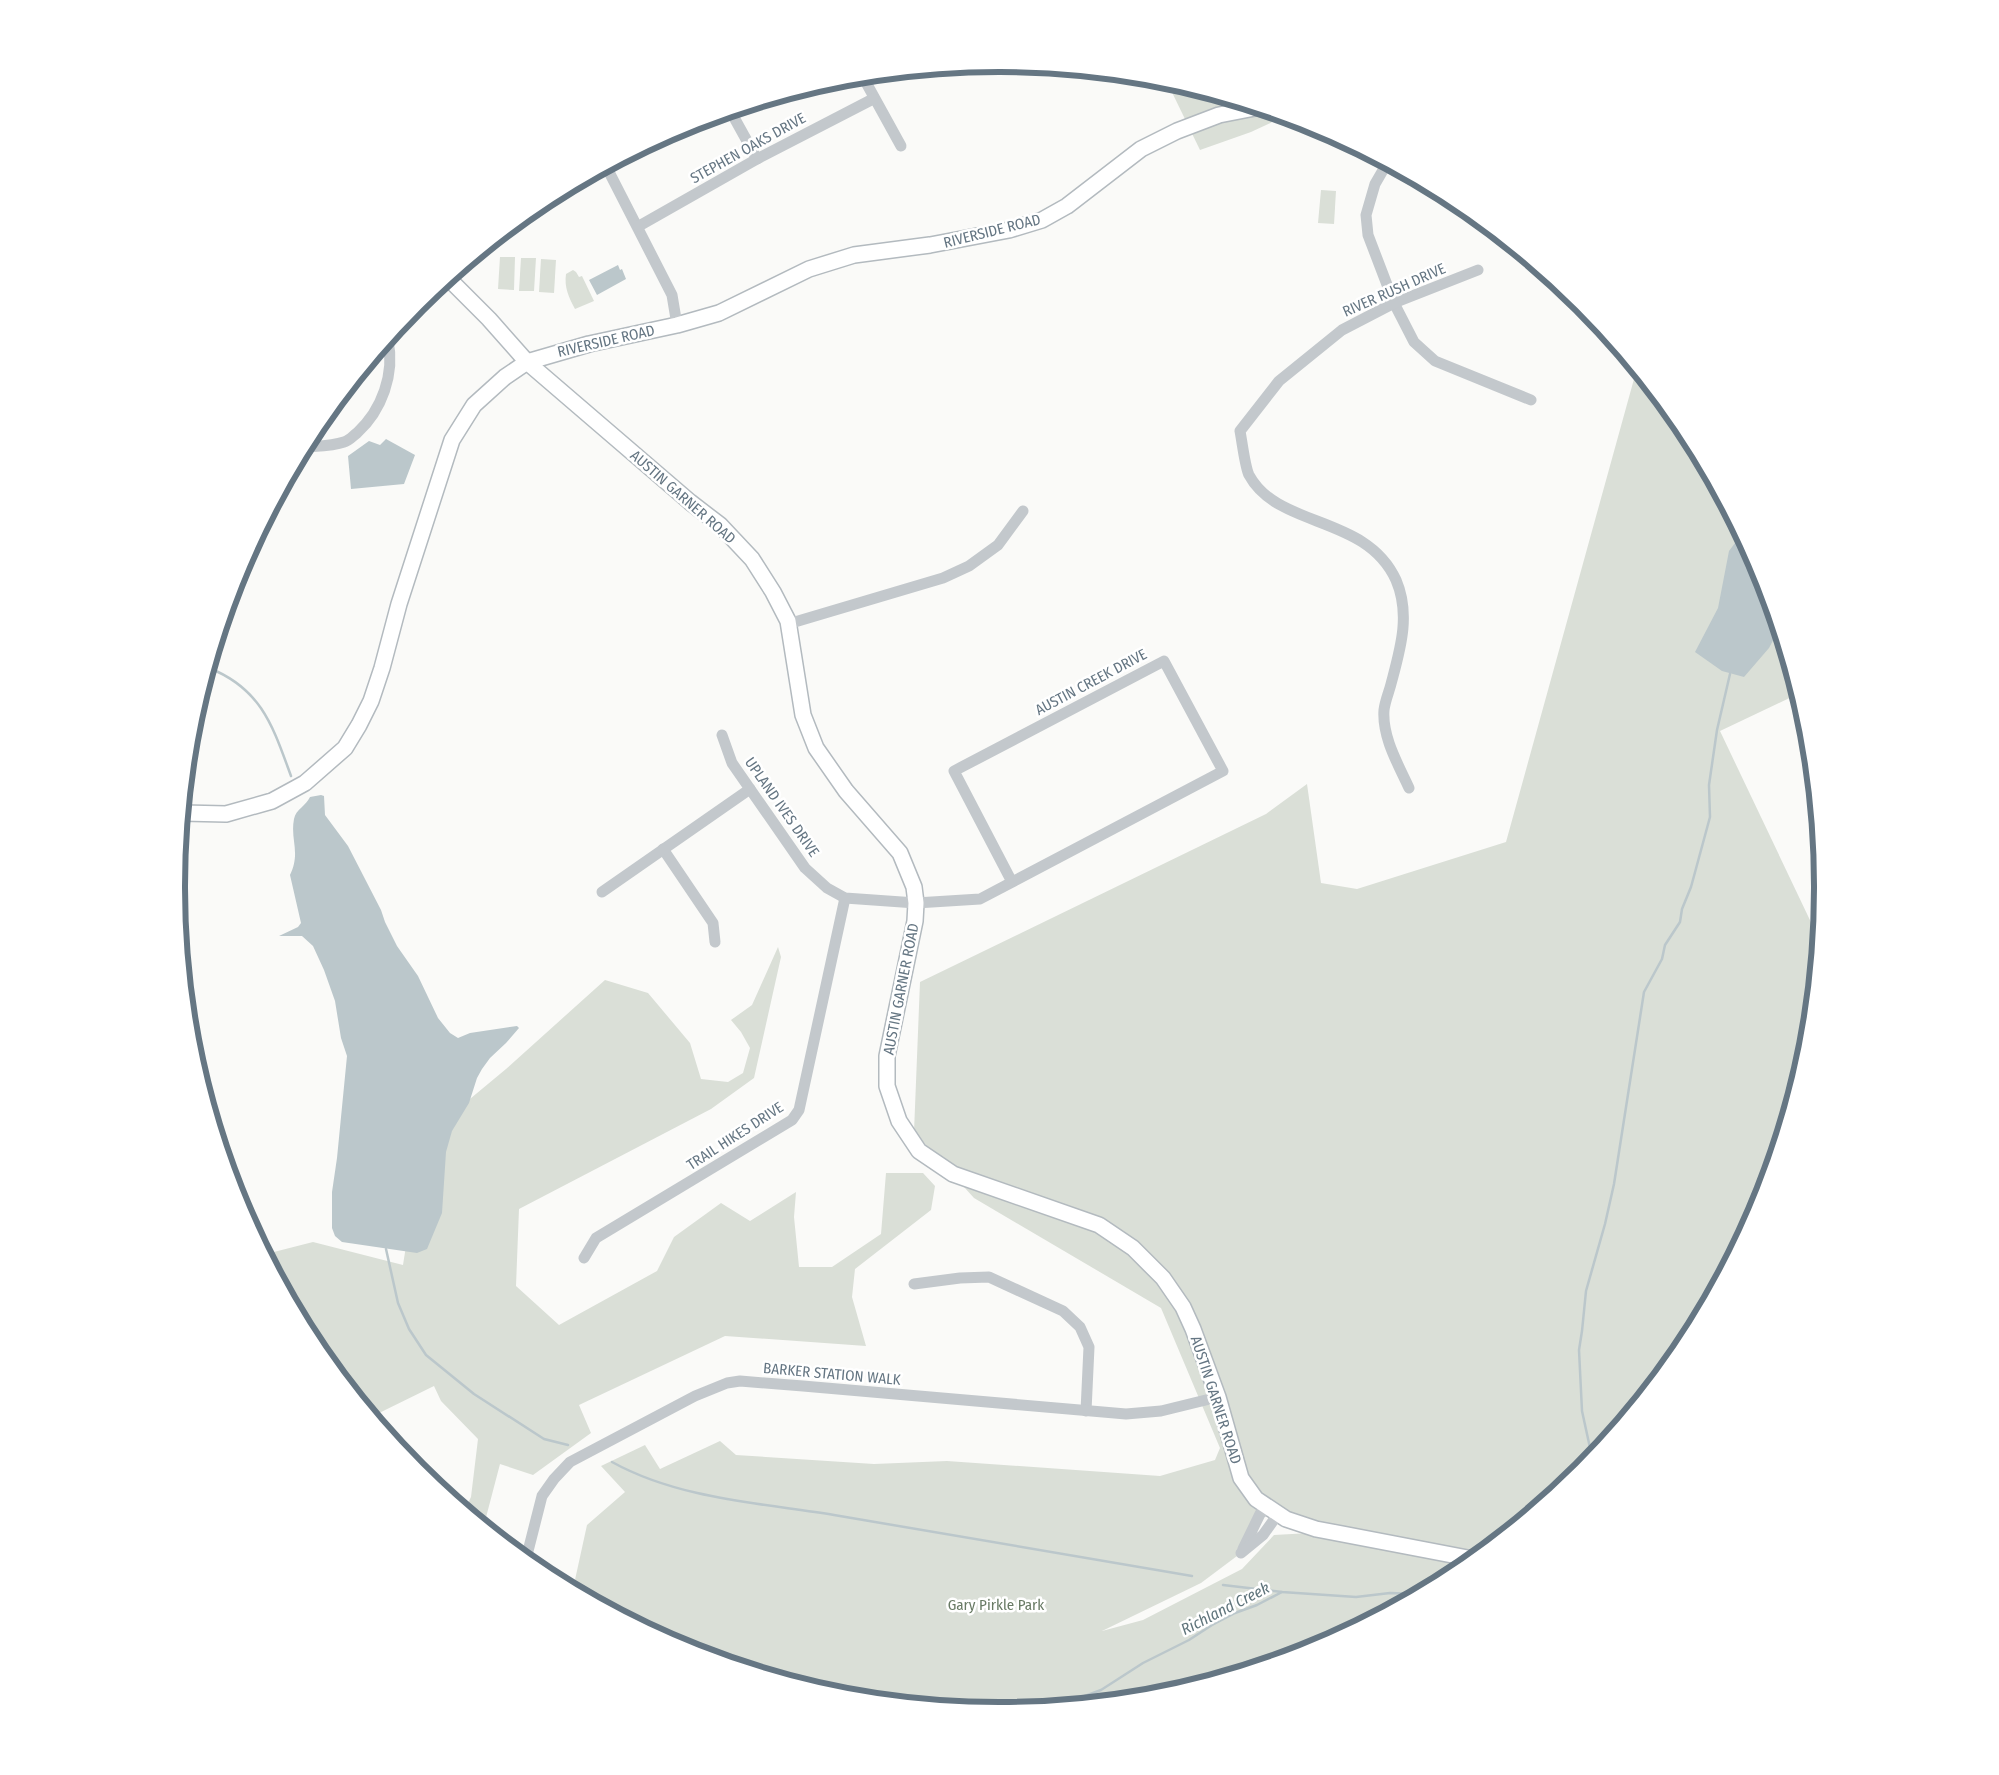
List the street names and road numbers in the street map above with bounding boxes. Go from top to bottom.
street label: STEPHEN OAKS DRIVE [687,109,809,187]
street label: RIVERSIDE ROAD [942,210,1042,252]
street label: RIVER RUSH DRIVE [1340,259,1448,321]
street label: RIVERSIDE ROAD [556,321,656,361]
street label: AUSTIN GARNER ROAD [627,446,739,548]
street label: AUSTIN CREEK DRIVE [1032,645,1150,719]
street label: UPLAND IVES DRIVE [741,754,823,860]
street label: AUSTIN GARNER ROAD [879,922,923,1056]
street label: TRAIL HIKES DRIVE [683,1098,787,1174]
street label: AUSTIN GARNER ROAD [1187,1334,1245,1466]
street label: BARKER STATION WALK [763,1359,902,1389]

